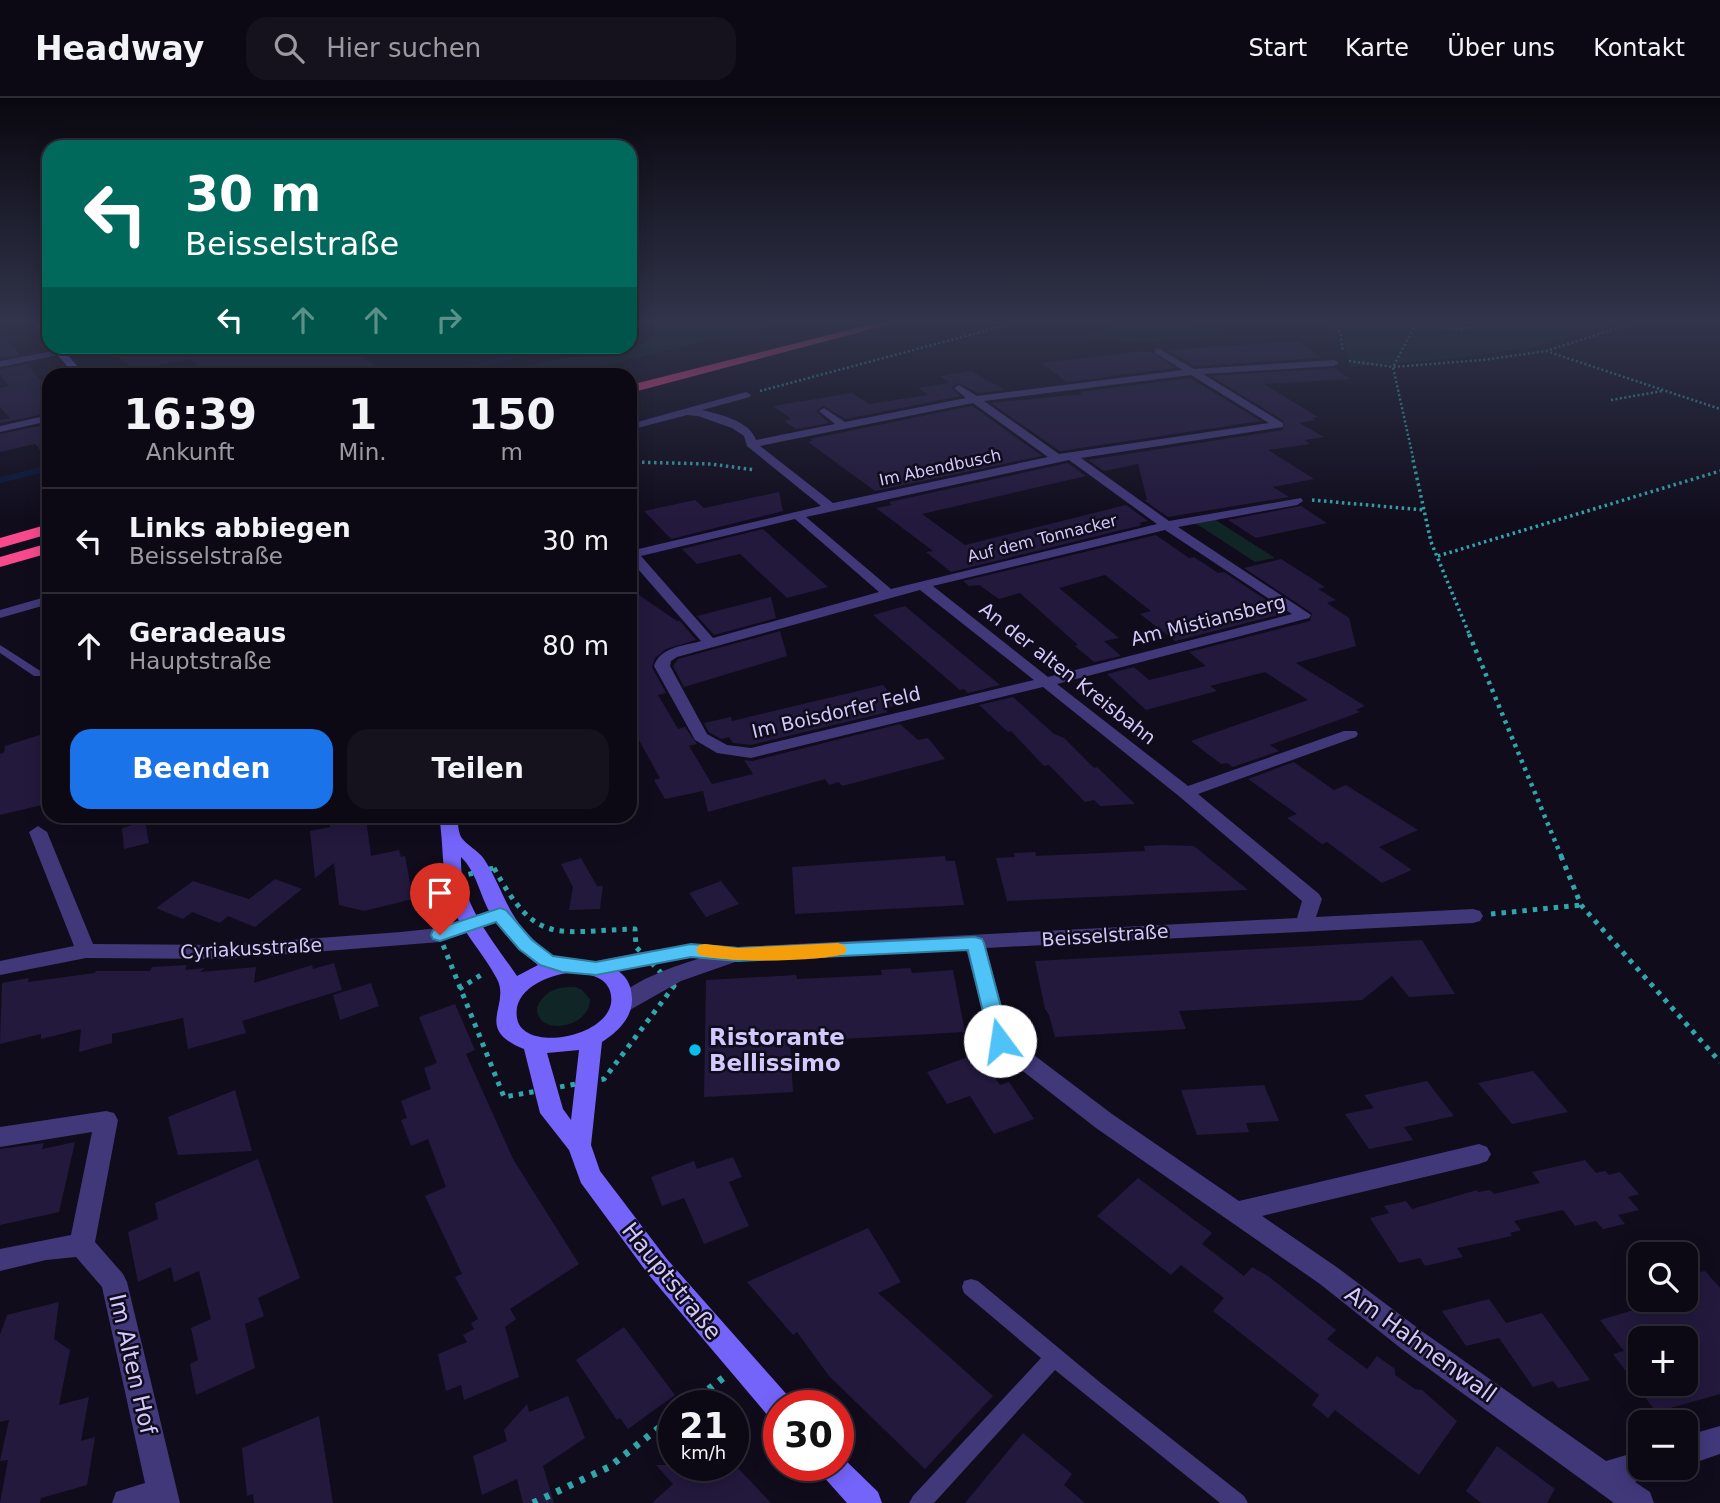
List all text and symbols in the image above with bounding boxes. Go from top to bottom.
search box [246,17,736,80]
text: Headway [35,29,204,68]
icon: search [270,29,308,67]
text: Hier suchen [326,33,481,63]
text: Start [1248,34,1307,62]
text: Karte [1345,34,1409,62]
text: Über uns [1447,34,1555,62]
text: Kontakt [1593,34,1685,62]
text: 30 m [185,166,321,223]
icon: left [70,168,161,259]
text: Beisselstraße [185,225,399,263]
icon: left [211,301,249,339]
icon: ahead [284,301,322,339]
icon: ahead [357,301,395,339]
icon: right [430,301,468,339]
text: 16:39 [123,390,257,439]
text: 1 [348,390,377,439]
text: 150 [468,390,556,439]
text: Ankunft [146,439,235,465]
text: Min. [338,439,387,465]
text: m [501,439,523,465]
street label: Im Abendbusch [877,445,1003,490]
street label: Auf dem Tonnacker [965,511,1119,566]
text: Links abbiegen [129,513,351,543]
icon: left [70,522,108,560]
text: 30 m [542,526,609,556]
text: Beisselstraße [129,543,283,569]
street label: Am Mistiansberg [1128,590,1288,650]
street label: An der alten Kreisbahn [976,597,1160,749]
text: Geradeaus [129,618,286,648]
icon: ahead [70,627,108,665]
text: 80 m [542,631,609,661]
text: Hauptstraße [129,648,272,674]
street label: Im Boisdorfer Feld [749,682,923,742]
button: Beenden [70,729,333,809]
button: Teilen [347,729,609,809]
pin [410,863,470,935]
icon: arrive [421,874,459,912]
street label: Beisselstraße [1041,920,1169,950]
street label: Cyriakusstraße [179,933,323,963]
position arrow [963,1004,1037,1078]
place label: Ristorante Bellissimo [709,1024,845,1076]
marker: Ristorante Bellissimo [687,1042,703,1058]
street label: Hauptstraße [617,1217,727,1345]
map controls [1628,1242,1698,1480]
button: search [1628,1242,1698,1312]
street label: Am Hahnenwall [1340,1280,1502,1408]
street label: Im Alten Hof [104,1291,162,1438]
button: + [1628,1326,1698,1396]
speed limit sign: 30 [763,1390,854,1481]
text: 21 [679,1406,728,1446]
button: − [1628,1410,1698,1480]
text: km/h [681,1442,726,1463]

